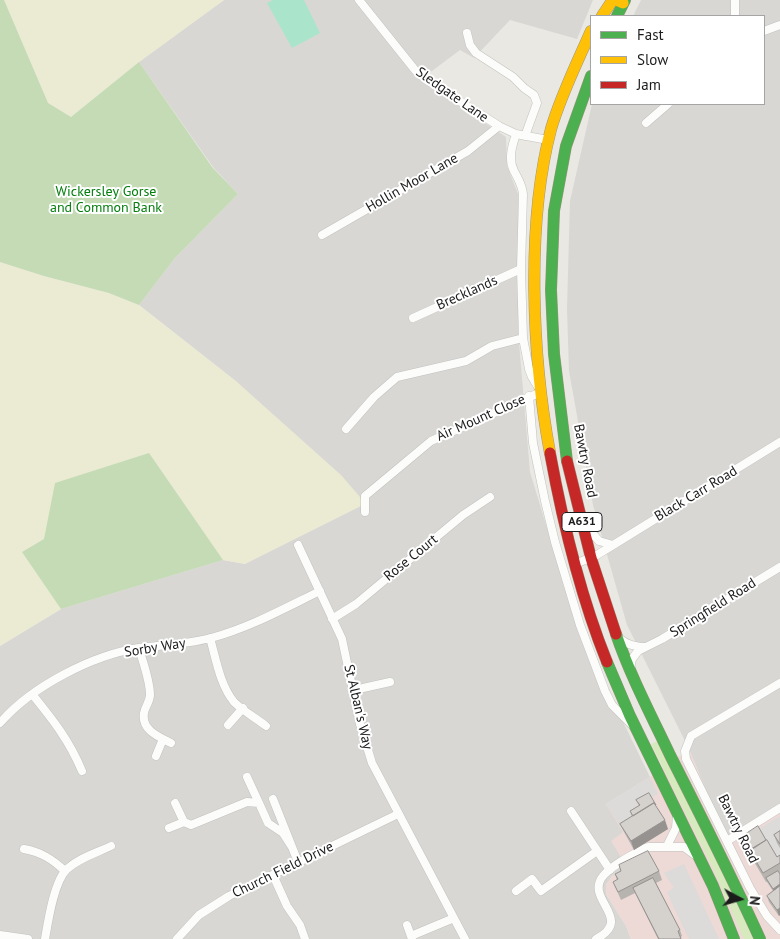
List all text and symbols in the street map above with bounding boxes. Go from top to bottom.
legend [590,15,765,105]
text: Fast [637,25,664,44]
text: Slow [637,50,668,69]
street label: Sledgate Lane [412,64,492,126]
text: Jam [637,75,661,94]
street label: Hollin Moor Lane [363,150,461,216]
park label: Wickersley Gorse and Common Bank [50,184,162,216]
street label: Brecklands [434,272,500,314]
street label: Air Mount Close [434,391,528,445]
street label: Bawtry Road [570,423,600,499]
street label: Black Carr Road [652,463,740,525]
road number: A631 [562,512,602,532]
street label: Rose Court [381,531,441,585]
street label: Springfield Road [667,575,759,641]
street label: Sorby Way [123,635,187,661]
street label: St Alban's Way [340,663,376,751]
street label: Bawtry Road [714,792,762,866]
street label: Church Field Drive [230,838,336,902]
north arrow [715,874,765,924]
text: N [745,895,764,906]

